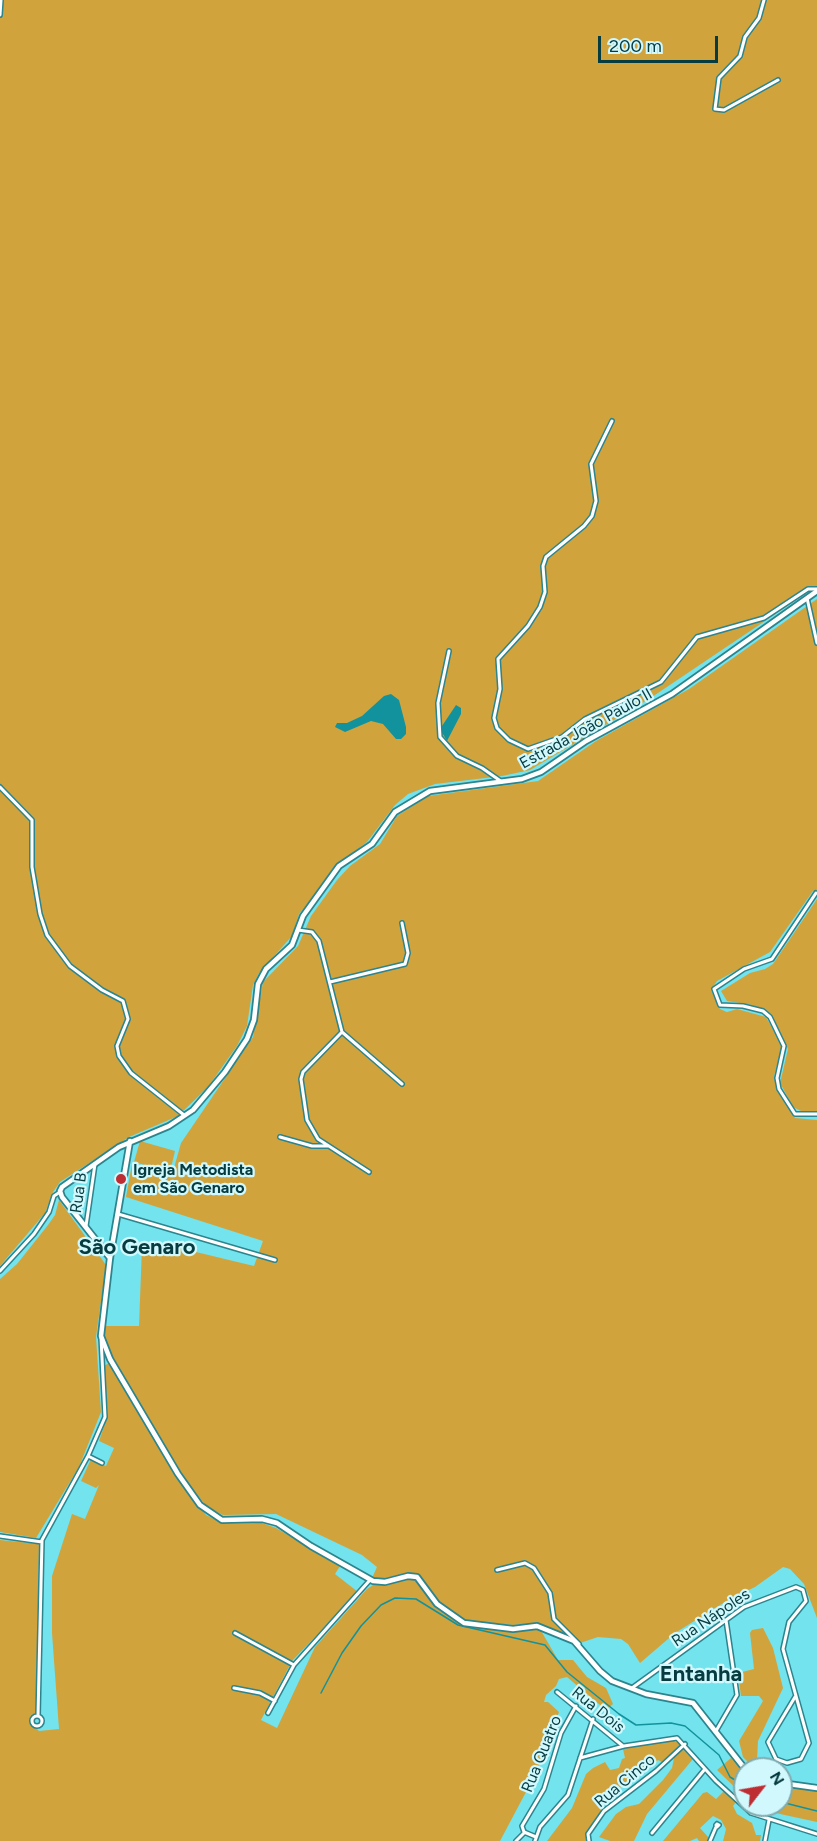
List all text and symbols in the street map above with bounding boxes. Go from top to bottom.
scale bar [601,24,721,62]
text: 200 m [609,35,662,57]
street label: Estrada João Paulo II [516,685,656,773]
place label: Igreja Metodista em São Genaro [133,1160,253,1198]
street label: Rua B [67,1171,91,1215]
marker: Igreja Metodista em São Genaro [114,1172,128,1186]
district label: São Genaro [79,1235,195,1261]
street label: Rua Nápoles [668,1585,754,1651]
district label: Entanha [660,1662,742,1688]
street label: Rua Dois [568,1683,628,1737]
street label: Rua Quatro [518,1713,566,1795]
street label: Rua Cinco [591,1750,659,1812]
north arrow [733,1757,793,1817]
text: N [766,1768,788,1789]

